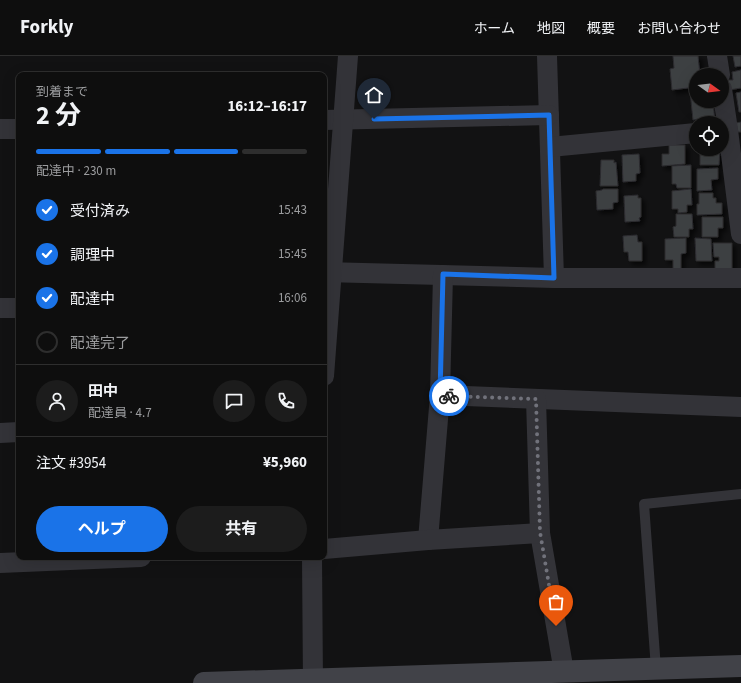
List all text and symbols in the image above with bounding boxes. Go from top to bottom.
text: Forkly [20,14,73,41]
text: ホーム [473,19,515,39]
text: 地図 [537,19,565,39]
text: 概要 [587,19,615,39]
text: お問い合わせ [637,19,721,39]
north arrow [689,68,729,108]
map controls [689,68,729,156]
pin [357,78,391,119]
text: 到着まで [36,83,88,101]
icon: home [363,84,385,106]
text: 16:12–16:17 [227,96,307,117]
text: 2 分 [36,97,81,134]
button: locate [689,116,729,156]
text: 配達中 · 230 m [36,162,116,180]
icon: check [36,199,58,221]
text: 受付済み [70,201,130,222]
text: 15:43 [278,201,307,219]
icon: check [36,243,58,265]
text: 調理中 [70,245,115,266]
text: 15:45 [278,245,307,263]
icon: check [36,287,58,309]
text: 配達中 [70,289,115,310]
text: 16:06 [278,289,307,307]
text: 配達完了 [70,333,130,354]
courier [429,376,469,416]
button: person [36,380,78,422]
button: chat [213,380,255,422]
button: phone [265,380,307,422]
text: 田中 [88,381,118,402]
icon: bike [438,385,460,407]
text: 配達員 · 4.7 [88,404,152,422]
text: ¥5,960 [263,452,307,473]
text: 注文 #3954 [36,453,106,474]
button: ヘルプ [36,506,168,552]
button: 共有 [176,506,307,552]
pin [539,585,573,626]
icon: bag [545,591,567,613]

